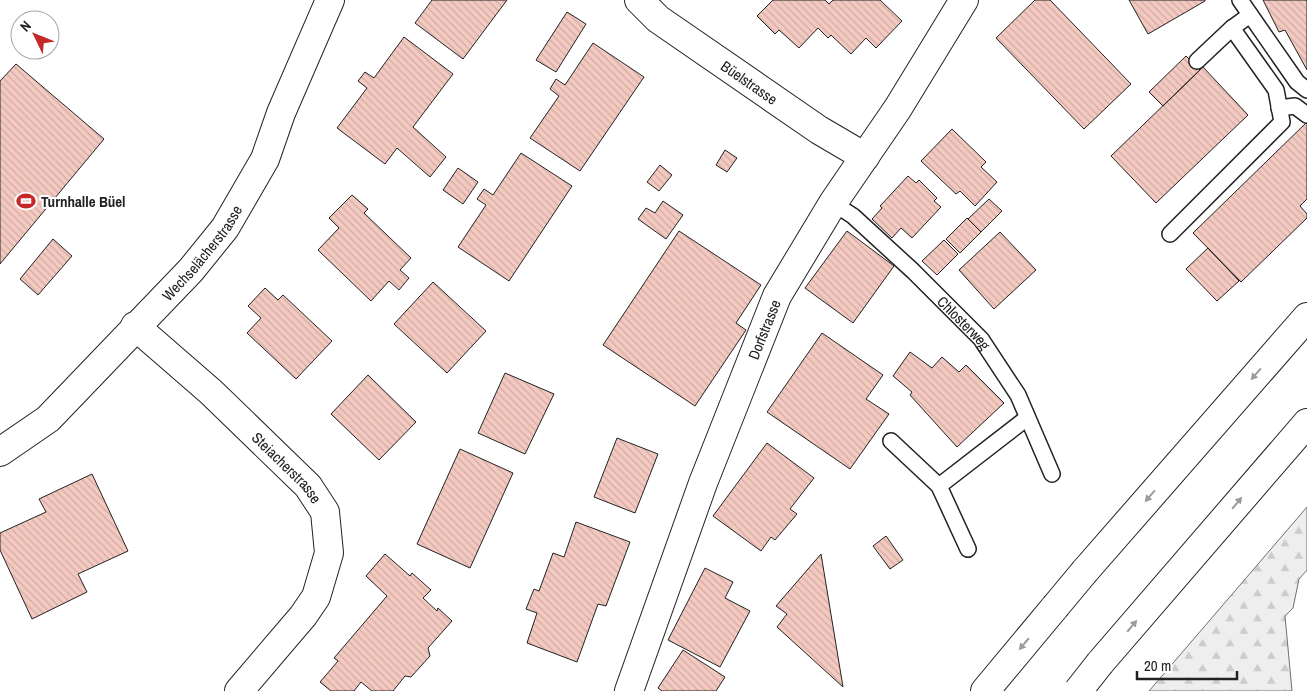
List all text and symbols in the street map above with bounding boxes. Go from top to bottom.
north arrow [10,10,60,60]
text: N [16,17,35,35]
street label: Büelstrasse [717,55,782,109]
sports icon: Turnhalle Büel [15,190,37,212]
place label: Turnhalle Büel [41,191,126,212]
street label: Wechselächerstrasse [157,201,247,305]
street label: Chlosterweg [933,291,996,354]
street label: Dorfstrasse [742,296,785,362]
one-way arrow [1251,367,1262,380]
street label: Steiacherstrasse [248,427,327,507]
one-way arrow [1144,490,1155,503]
one-way arrow [1231,497,1243,509]
one-way arrow [1126,620,1137,633]
one-way arrow [1018,637,1029,650]
scale bar [1137,648,1237,680]
text: 20 m [1144,655,1171,676]

